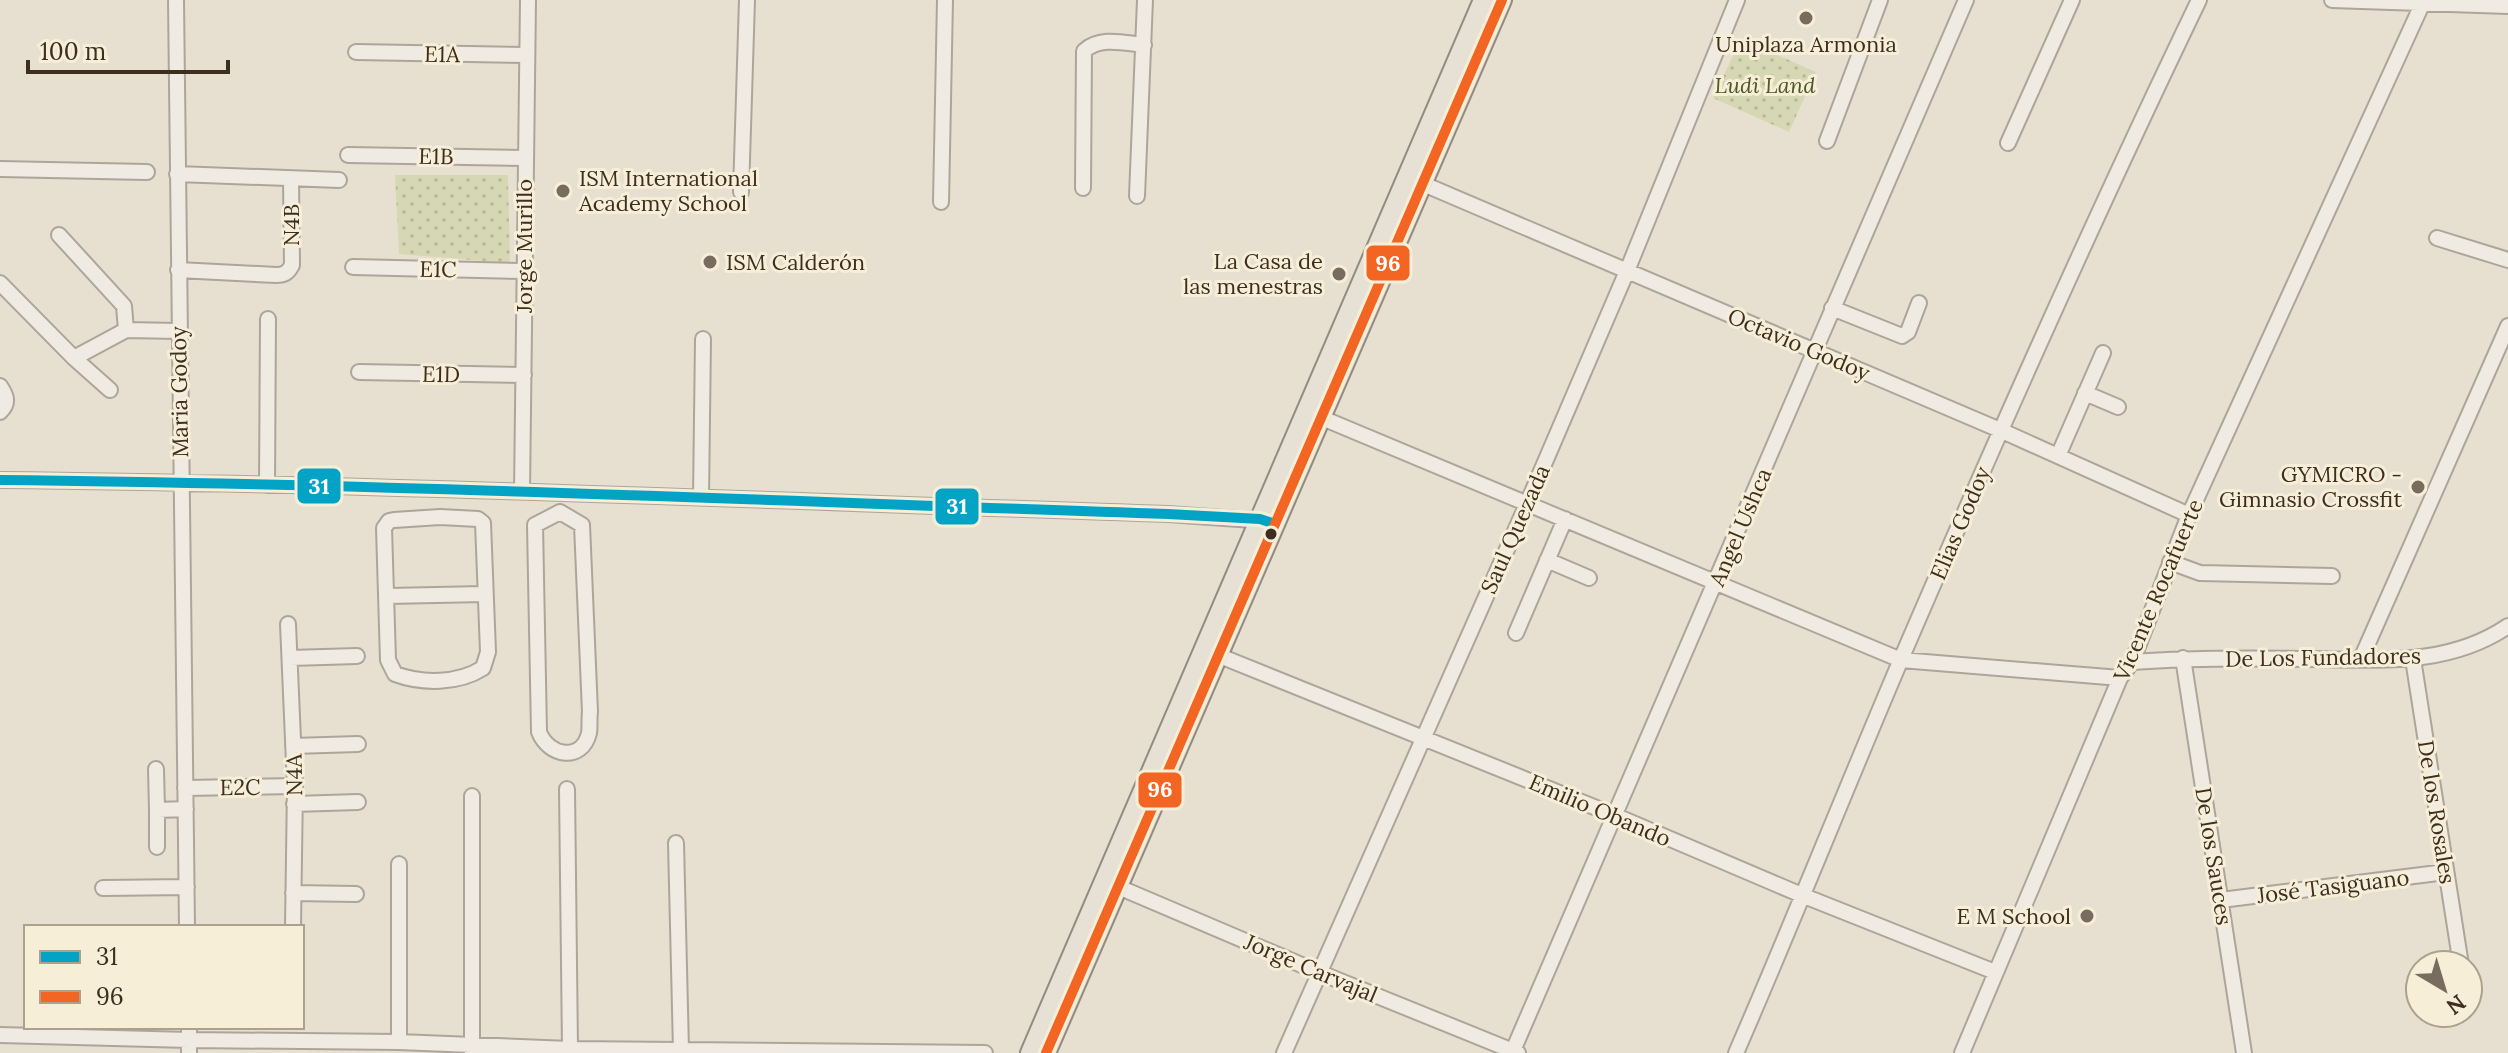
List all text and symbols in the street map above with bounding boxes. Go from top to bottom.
marker: Uniplaza Armonia [1797,9,1815,27]
scale bar [28,24,228,74]
place label: Uniplaza Armonia [1715,30,1897,58]
text: 100 m [40,36,106,67]
street label: E1A [424,40,461,68]
park label: Ludi Land [1714,71,1816,99]
street label: E1B [418,142,454,170]
place label: ISM International Academy School [578,164,758,217]
street label: Jorge Murillo [510,179,538,314]
marker: ISM International Academy School [554,182,572,200]
street label: N4B [277,204,305,246]
line badge: 96 [1365,244,1411,282]
place label: La Casa de las menestras [1183,247,1323,300]
place label: ISM Calderón [726,248,865,276]
text: 96 [1375,249,1401,277]
marker: ISM Calderón [701,253,719,271]
street label: E1C [419,255,457,283]
marker: La Casa de las menestras [1330,265,1348,283]
street label: Octavio Godoy [1724,301,1875,387]
street label: Maria Godoy [164,326,194,458]
street label: E1D [422,360,460,388]
street label: Saul Quezada [1474,460,1556,598]
place label: GYMICRO - Gimnasio Crossfit [2219,460,2402,513]
street label: Elias Godoy [1924,462,1997,584]
street label: Angel Ushca [1702,464,1777,591]
line badge: 31 [296,467,342,505]
text: 31 [308,472,330,500]
marker: GYMICRO - Gimnasio Crossfit [2409,478,2427,496]
line badge: 31 [934,487,980,526]
text: 31 [946,492,968,520]
street label: Vicente Rocafuerte [2107,495,2209,686]
unlabelled marker [1263,526,1279,542]
street label: De Los Fundadores [2225,641,2421,673]
street label: De los Rosales [2412,738,2462,886]
street label: N4A [280,752,308,796]
street label: Emilio Obando [1525,768,1675,852]
line badge: 96 [1137,771,1183,809]
street label: E2C [219,773,261,801]
text: 96 [1147,775,1173,803]
street label: De los Sauces [2189,785,2239,927]
street label: José Tasiguano [2254,863,2411,909]
place label: E M School [1956,902,2071,930]
marker: E M School [2078,907,2096,925]
legend [24,925,304,1029]
street label: Jorge Carvajal [1239,927,1382,1009]
text: 31 [96,941,118,972]
north arrow [2404,949,2484,1029]
text: 96 [96,981,124,1012]
text: N [2441,988,2472,1021]

